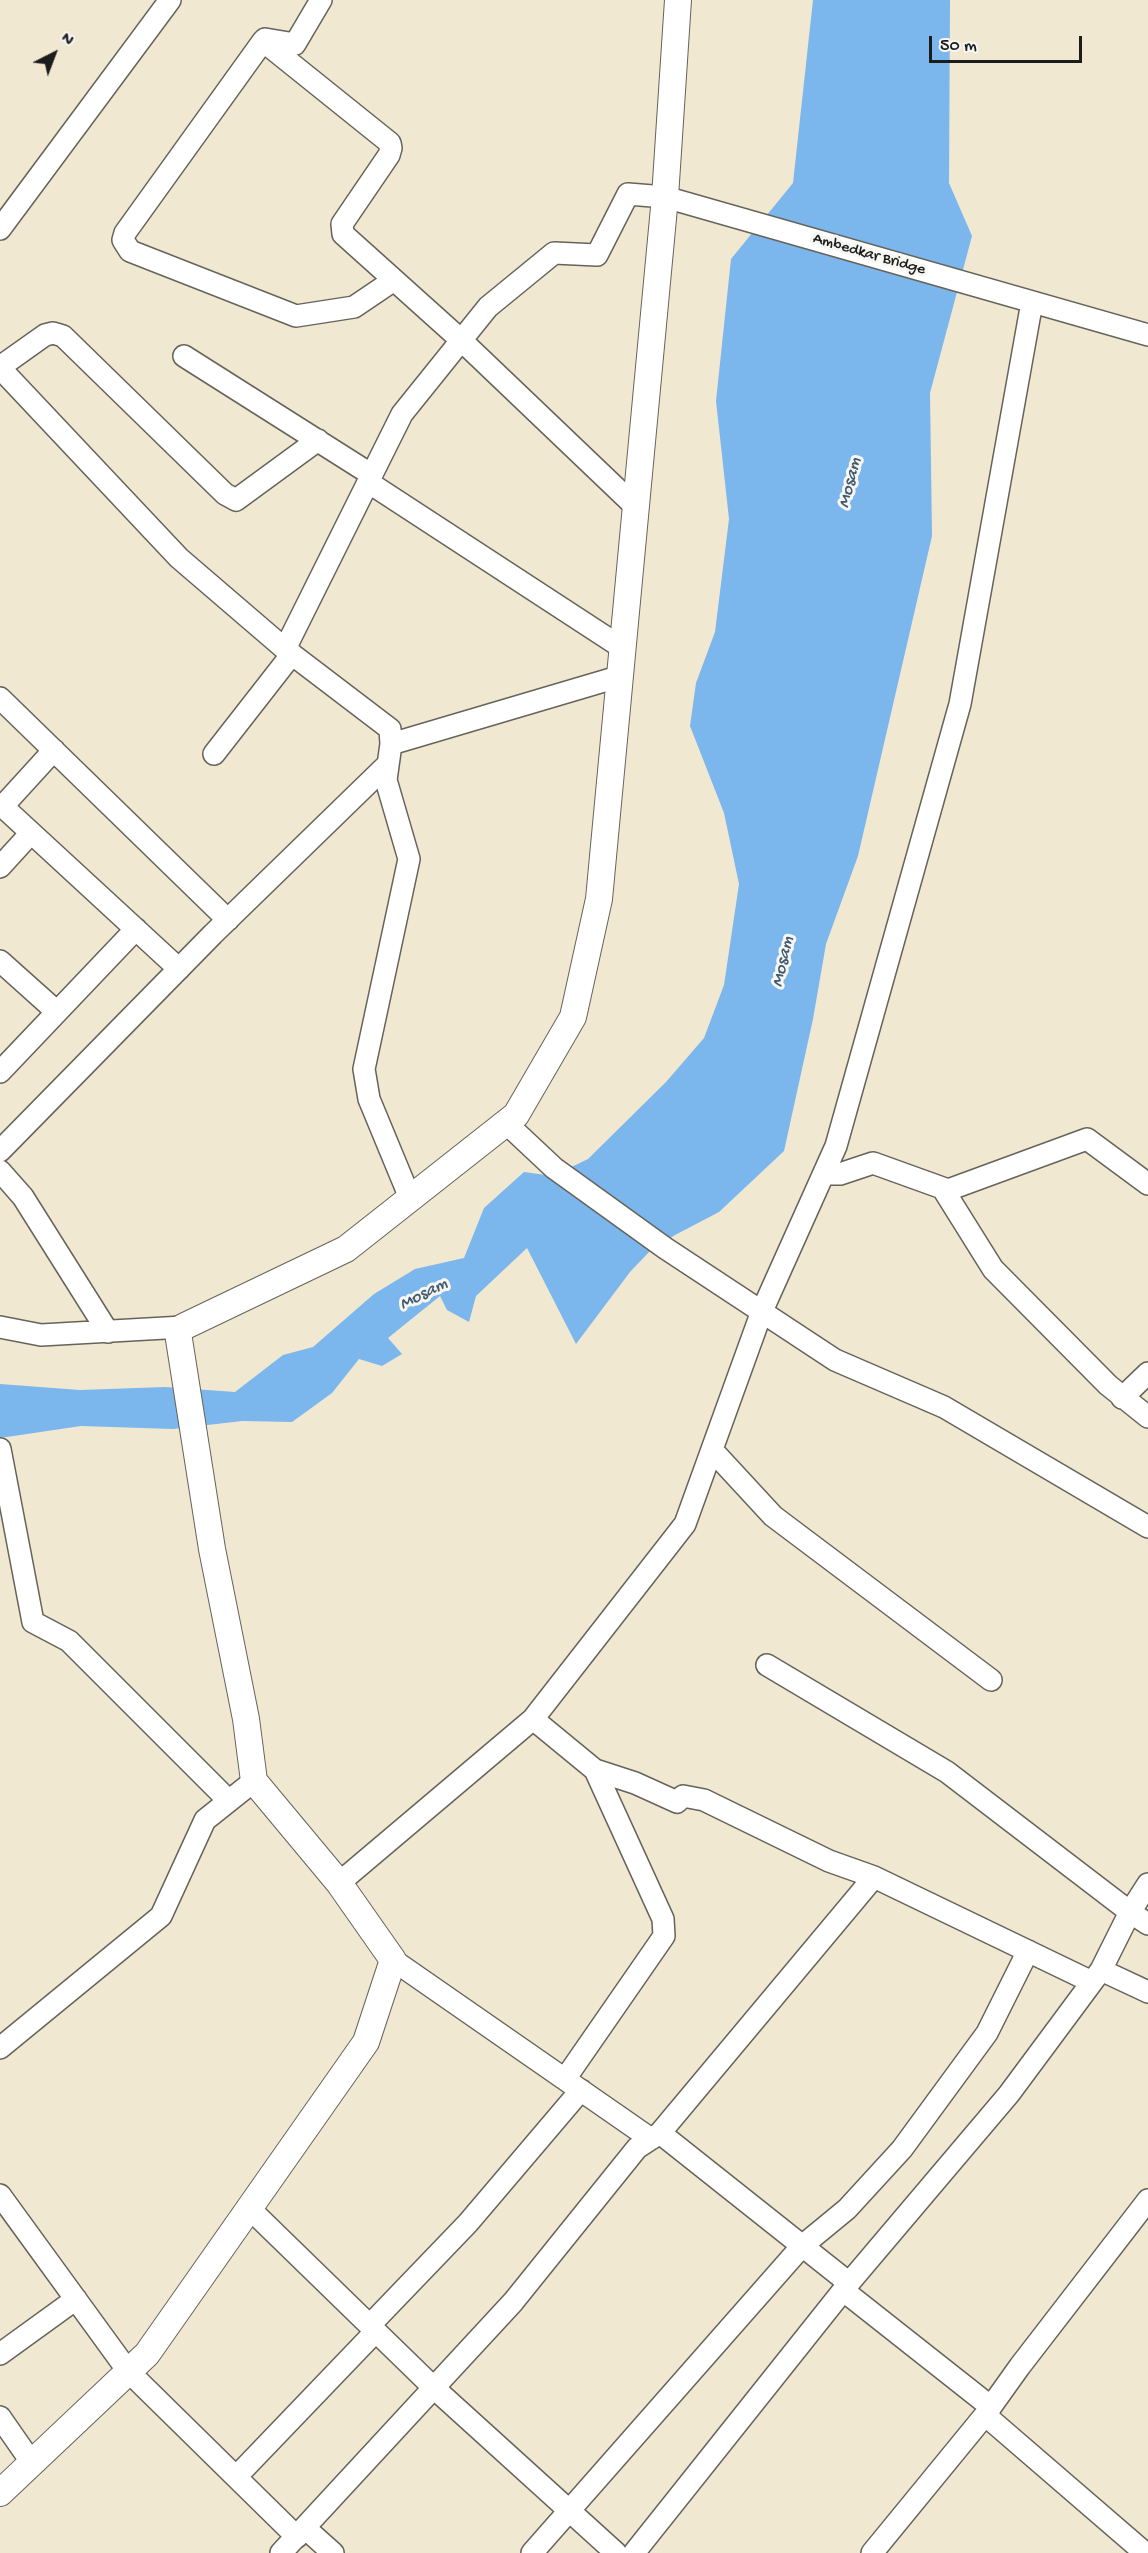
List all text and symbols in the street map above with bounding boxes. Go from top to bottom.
north arrow [24,24,84,84]
scale bar [932,24,1085,62]
text: N [56,30,77,51]
text: 50 m [940,36,977,57]
street label: Ambedkar Bridge [810,230,928,280]
water label: Mosam [834,456,868,510]
water label: Mosam [768,935,800,989]
water label: Mosam [396,1274,452,1316]

